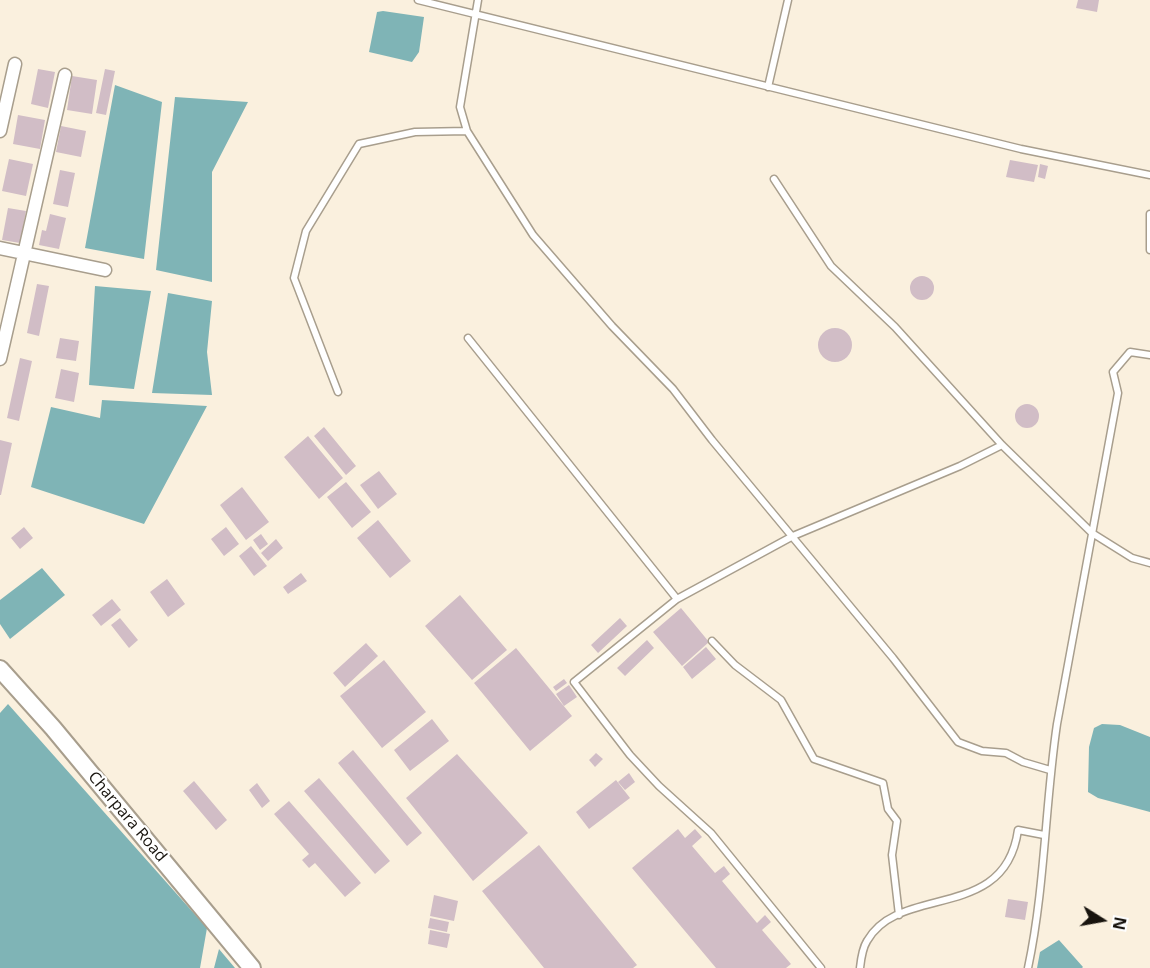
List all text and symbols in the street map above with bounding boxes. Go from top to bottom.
street label: Charpara Road [84,768,170,866]
north arrow [1072,890,1132,950]
text: N [1108,915,1132,932]

